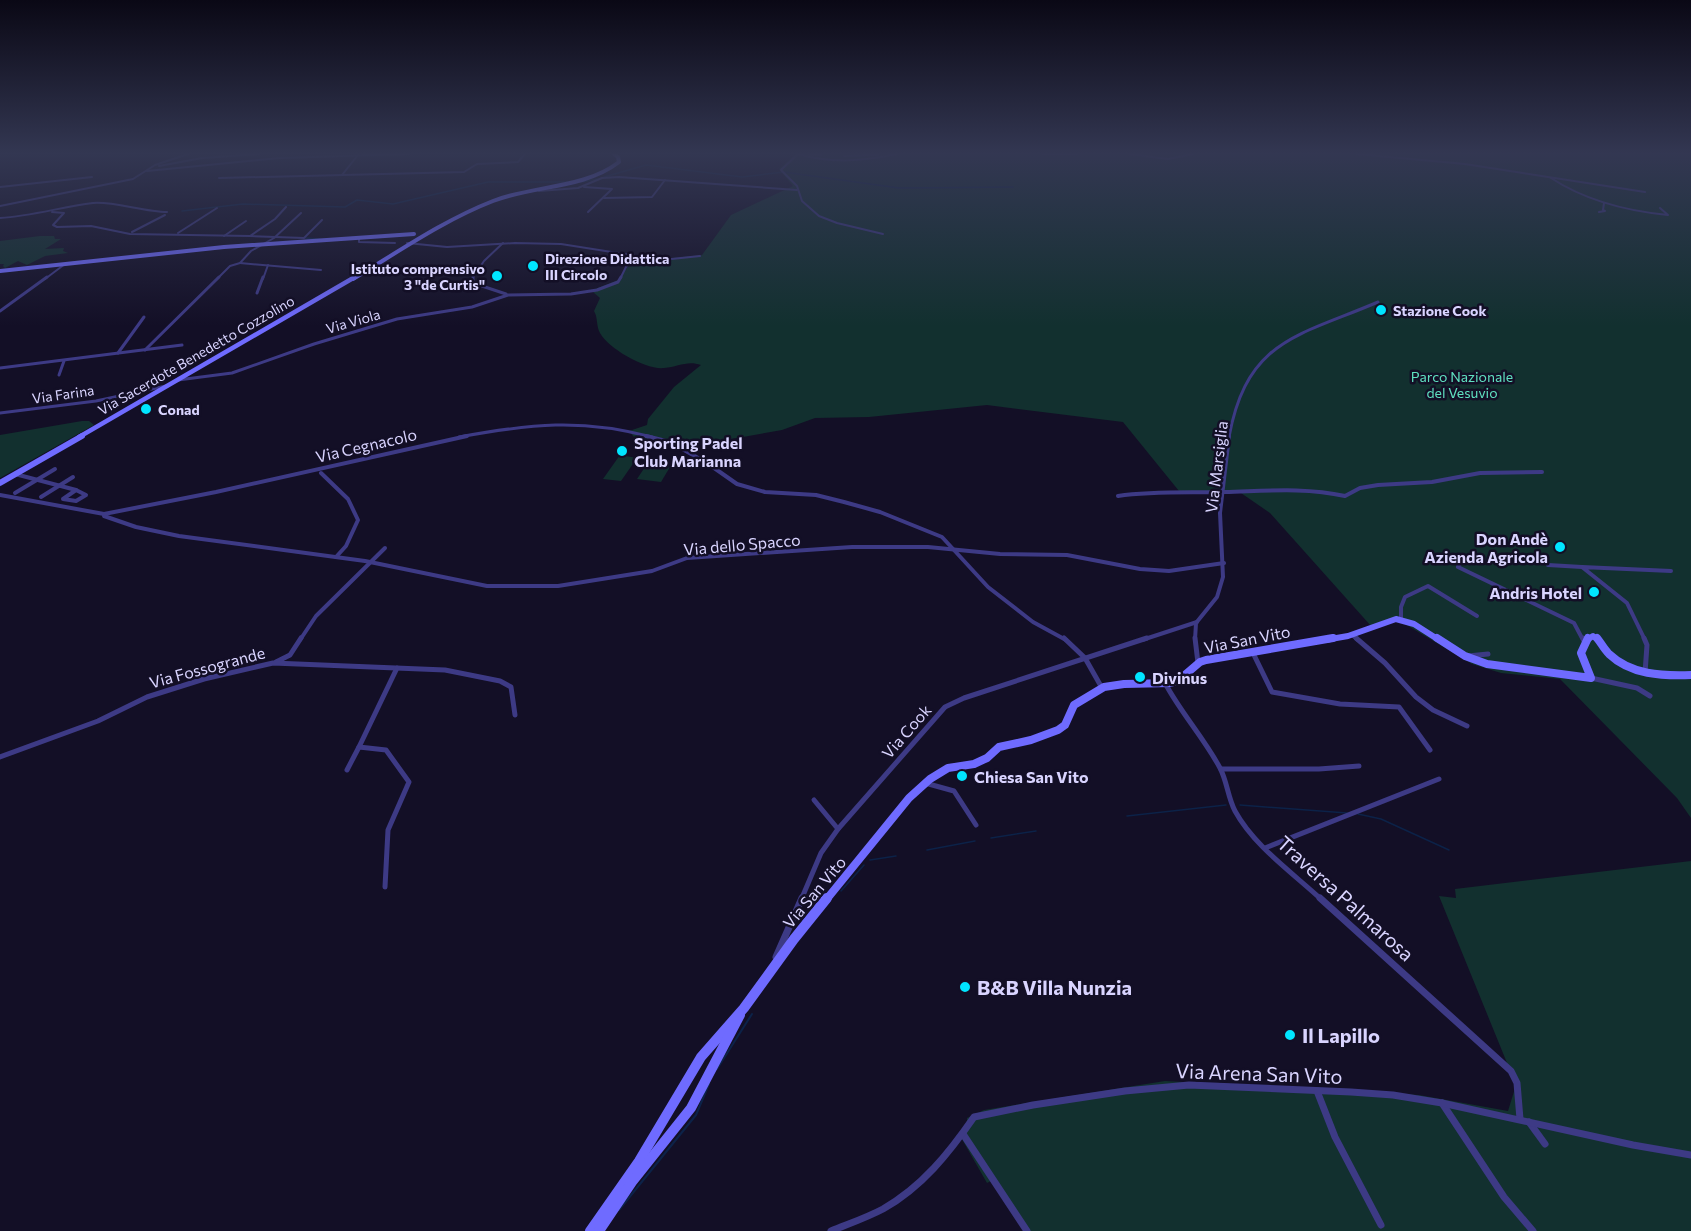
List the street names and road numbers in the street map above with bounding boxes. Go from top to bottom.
street label: Via Sacerdote Benedetto Cozzolino [95,292,297,418]
street label: Via Viola [324,305,382,337]
street label: Via Farina [31,381,95,407]
street label: Via Marsiglia [1201,420,1231,514]
street label: Via Cegnacolo [314,424,418,466]
street label: Via dello Spacco [683,529,801,559]
street label: Via San Vito [1202,621,1292,657]
street label: Via Fossogrande [147,642,267,692]
street label: Via Cook [877,700,935,762]
street label: Traversa Palmarosa [1273,830,1419,966]
street label: Via San Vito [779,852,849,932]
street label: Via Arena San Vito [1175,1058,1343,1088]

